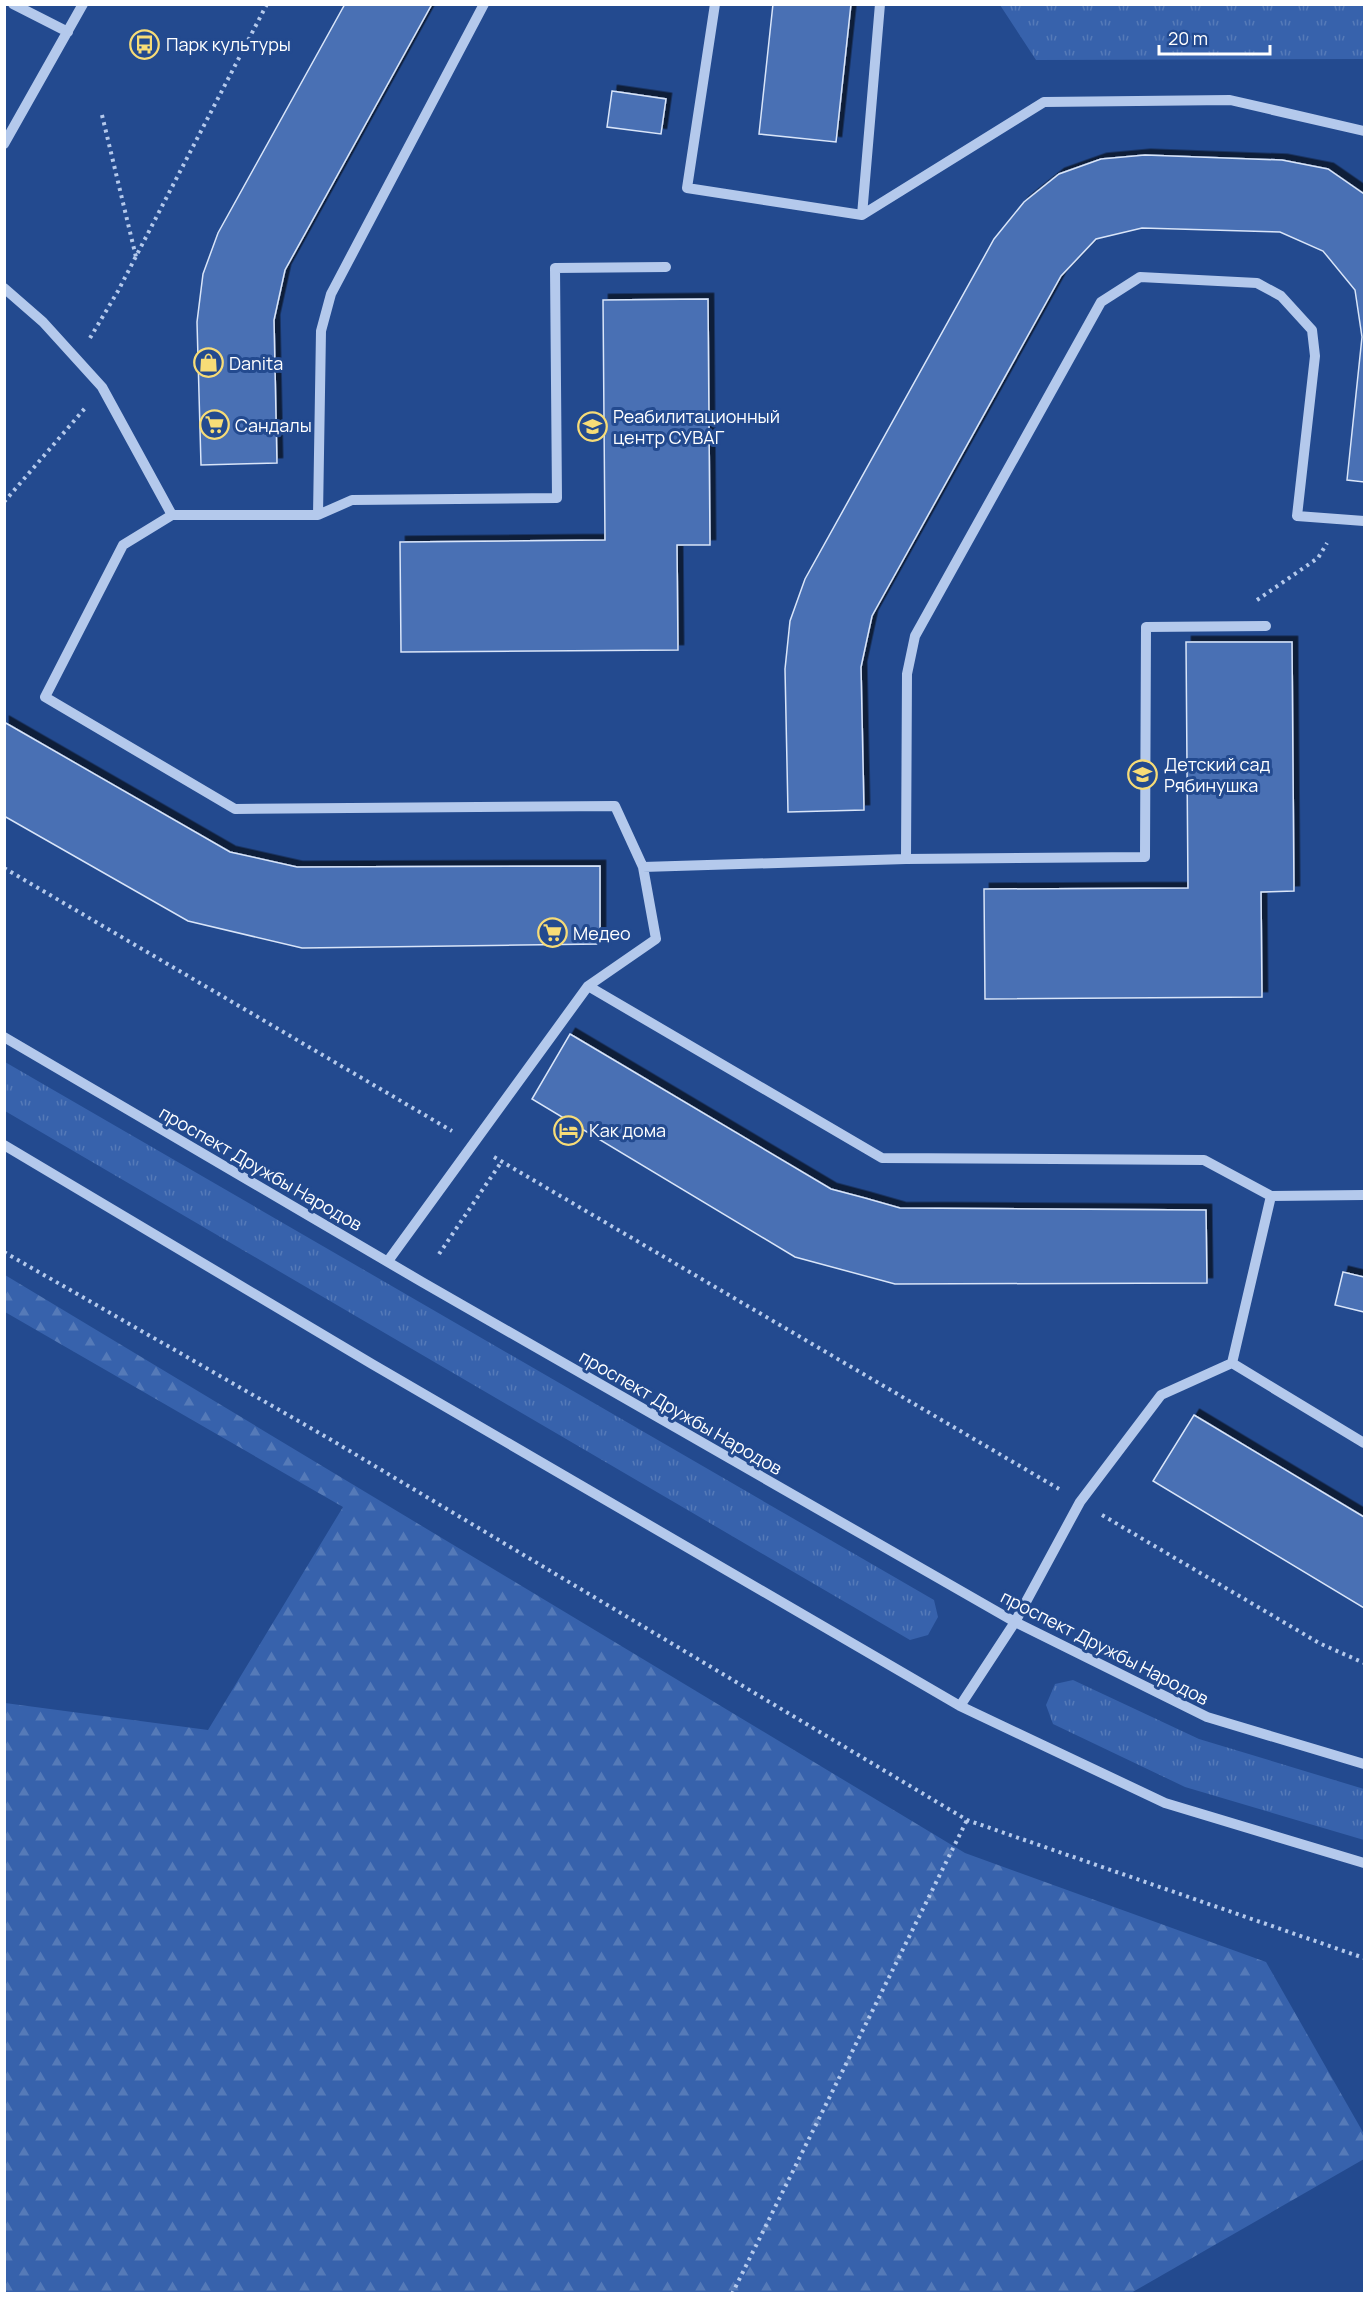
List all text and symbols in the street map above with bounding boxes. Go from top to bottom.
scale bar [1159,18,1270,56]
text: 20 m [1168,26,1208,50]
bus stop icon: Парк культуры [129,28,161,60]
place label: Парк культуры [166,32,291,56]
shop icon: Danita [192,347,224,379]
place label: Danita [229,351,283,375]
place label: Реабилитационный центр СУВАГ [613,404,780,449]
supermarket icon: Сандалы [198,409,230,441]
school or university icon: Реабилитационный центр СУВАГ [576,410,608,442]
place label: Сандалы [235,413,312,437]
place label: Детский сад Рябинушка [1164,752,1270,797]
school or university icon: Детский сад Рябинушка [1127,758,1159,790]
supermarket icon: Медео [536,917,568,949]
place label: Медео [573,921,631,945]
street label: проспект Дружбы Народов [155,1100,367,1236]
hotel icon: Как дома [552,1114,584,1146]
place label: Как дома [589,1118,666,1142]
street label: проспект Дружбы Народов [575,1344,787,1480]
street label: проспект Дружбы Народов [997,1584,1213,1710]

